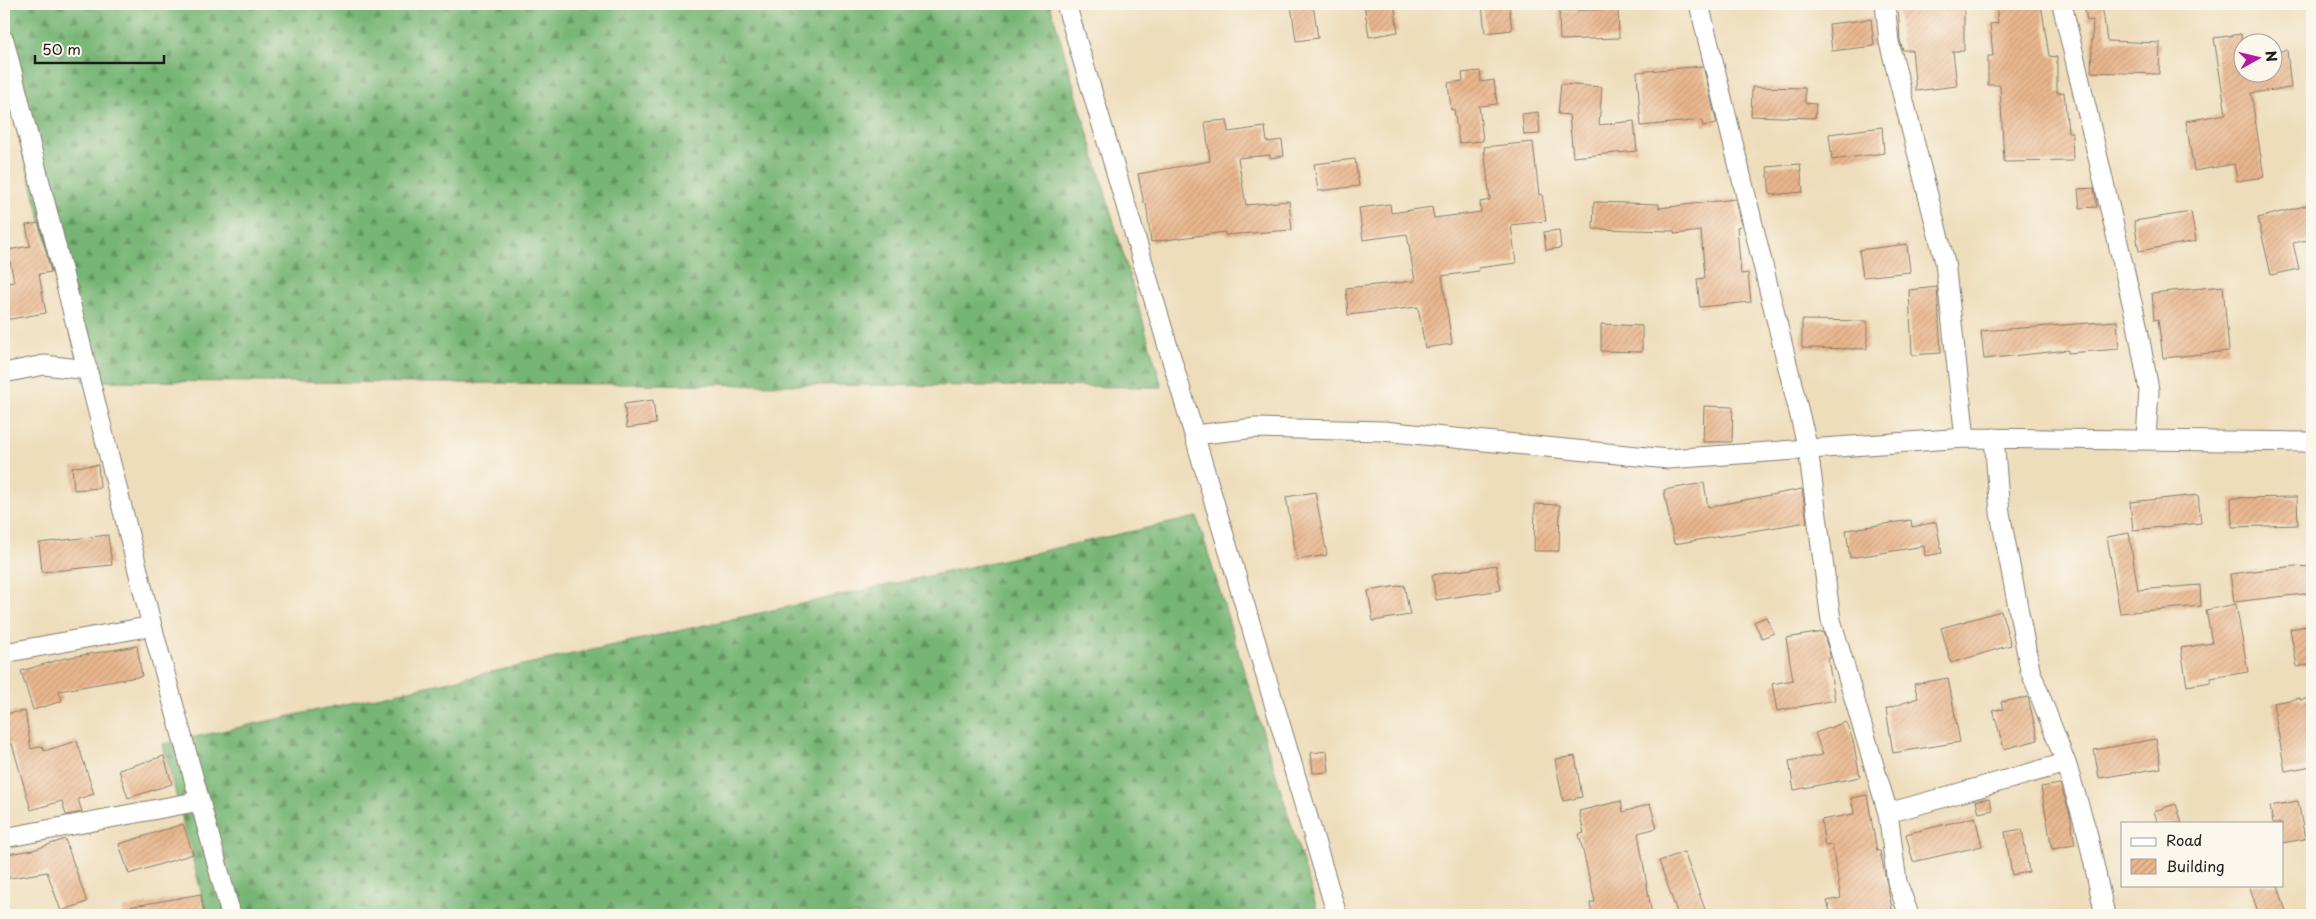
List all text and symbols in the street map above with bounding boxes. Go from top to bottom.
scale bar [35,32,164,64]
north arrow [2234,32,2284,82]
text: 50 m [42,37,81,60]
text: N [2260,49,2283,63]
legend [2121,822,2284,886]
text: Road [2166,828,2202,851]
text: Building [2166,854,2225,877]

